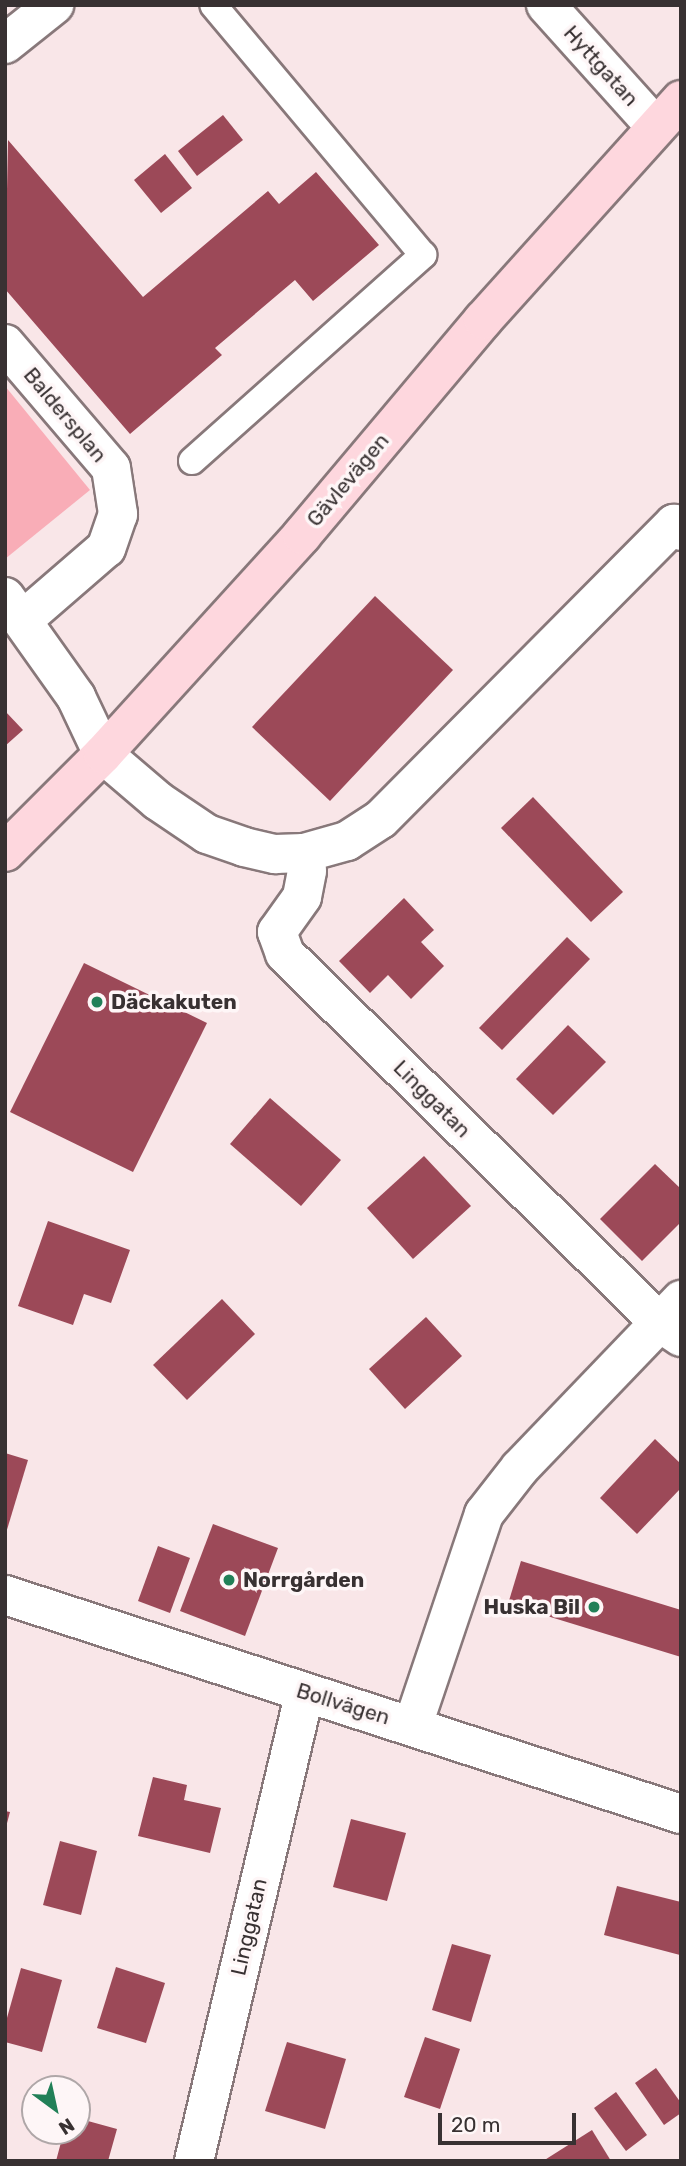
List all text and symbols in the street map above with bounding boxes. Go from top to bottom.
street label: Hyttgatan [558,21,644,111]
street label: Baldersplan [18,363,112,467]
street label: Gävlevägen [302,428,394,532]
place label: Däckakuten [111,989,237,1015]
marker: Däckakuten [89,994,105,1010]
street label: Linggatan [388,1055,476,1143]
place label: Norrgården [243,1567,364,1593]
marker: Norrgården [221,1572,237,1588]
place label: Huska Bil [484,1594,580,1620]
marker: Huska Bil [586,1599,602,1615]
street label: Bollvägen [293,1678,393,1730]
street label: Linggatan [226,1876,272,1978]
north arrow [21,2075,91,2145]
scale bar [441,2100,579,2144]
text: 20 m [451,2112,500,2137]
text: N [55,2113,79,2140]

